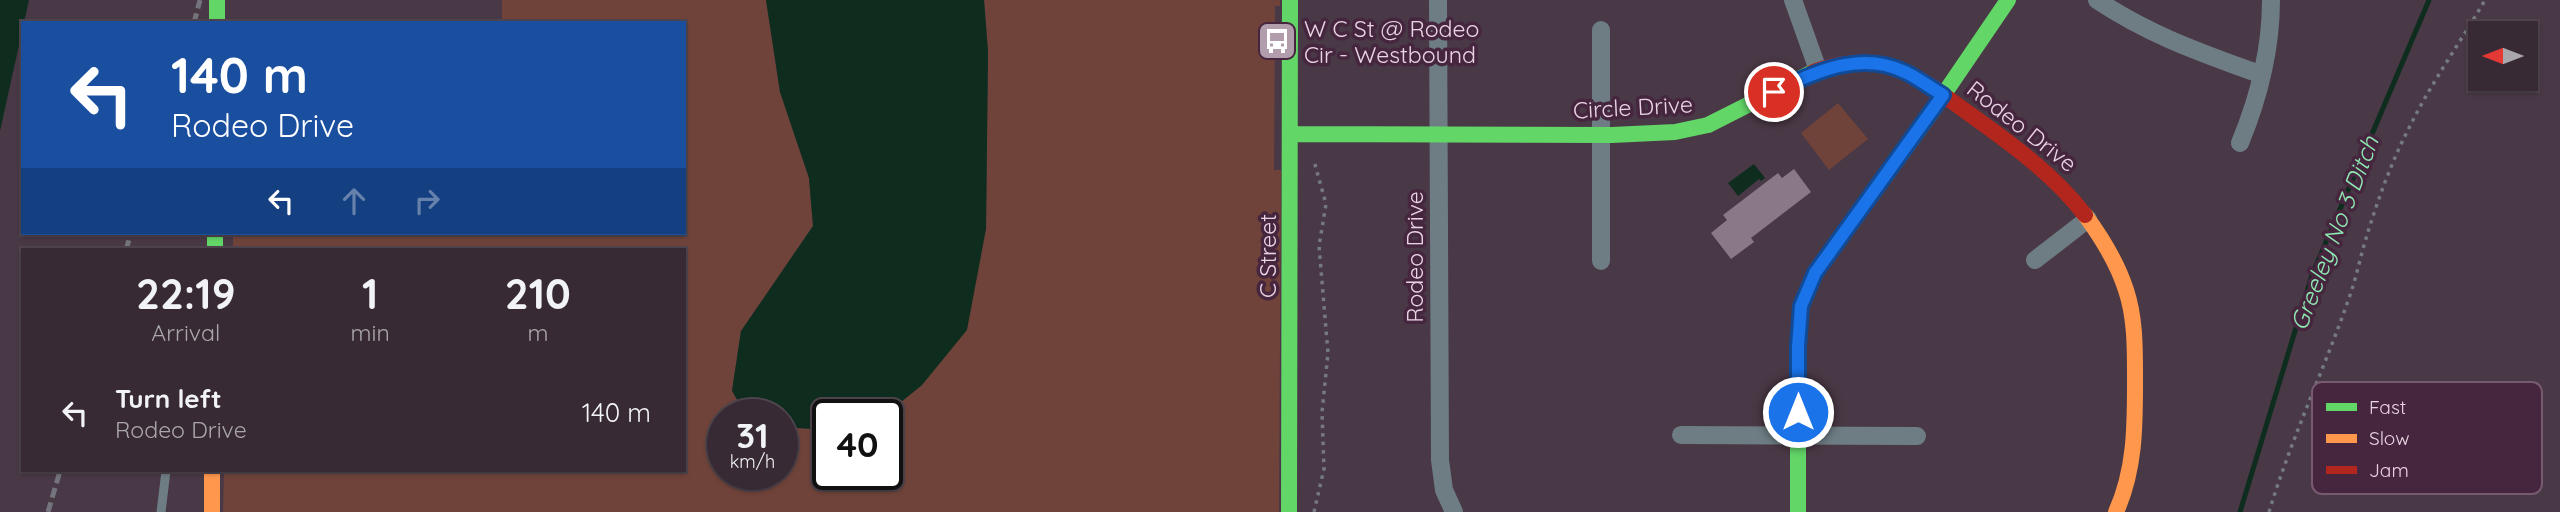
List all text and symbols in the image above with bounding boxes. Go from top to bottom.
place label: W C St @ Rodeo Cir - Westbound [1304,14,1479,69]
bus stop icon: W C St @ Rodeo Cir - Westbound [1256,20,1298,62]
north arrow [2468,21,2538,91]
map controls [2468,21,2538,91]
text: 140 m [171,44,308,105]
icon: left [56,49,147,140]
pin [1744,62,1804,122]
icon: arrive [1755,73,1793,111]
street label: Rodeo Drive [1961,74,2083,178]
street label: Circle Drive [1572,89,1694,125]
text: Rodeo Drive [171,105,354,145]
water label: Greeley No 3 Ditch [2283,131,2385,334]
icon: left [262,182,300,220]
icon: ahead [335,182,373,220]
icon: right [408,182,446,220]
street label: Rodeo Drive [1400,191,1429,323]
street label: C Street [1253,214,1282,298]
text: 22:19 [136,267,236,320]
text: 1 [362,267,378,320]
text: 210 [505,267,571,320]
text: Arrival [151,318,220,347]
text: min [351,318,390,347]
text: m [527,318,548,347]
position arrow [1761,375,1835,449]
text: Turn left [115,382,222,415]
legend [2312,382,2542,494]
icon: left [56,394,94,432]
text: Fast [2369,395,2406,419]
text: 140 m [582,396,651,429]
speed limit sign: 40 [812,399,903,490]
text: 31 [736,413,769,457]
text: Rodeo Drive [115,415,247,444]
text: Slow [2369,426,2410,450]
text: km/h [730,450,775,473]
text: Jam [2369,458,2409,482]

